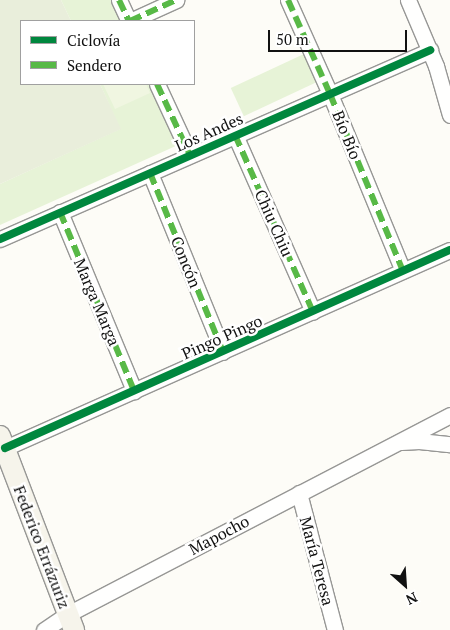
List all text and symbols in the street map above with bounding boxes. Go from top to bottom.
legend [20,20,195,85]
scale bar [270,20,409,52]
text: 50 m [276,29,309,49]
text: Ciclovía [67,30,120,50]
text: Sendero [67,55,121,75]
street label: Los Andes [172,108,246,156]
street label: Bío Bío [329,108,365,162]
street label: Chiu Chiu [251,187,297,259]
street label: Concón [167,233,205,291]
street label: Marga Marga [70,255,124,349]
street label: Pingo Pingo [179,311,265,363]
street label: Federico Errázuriz [10,483,74,611]
street label: Mapocho [186,511,252,559]
street label: María Teresa [296,515,338,607]
north arrow [380,560,430,610]
text: N [403,588,421,610]

